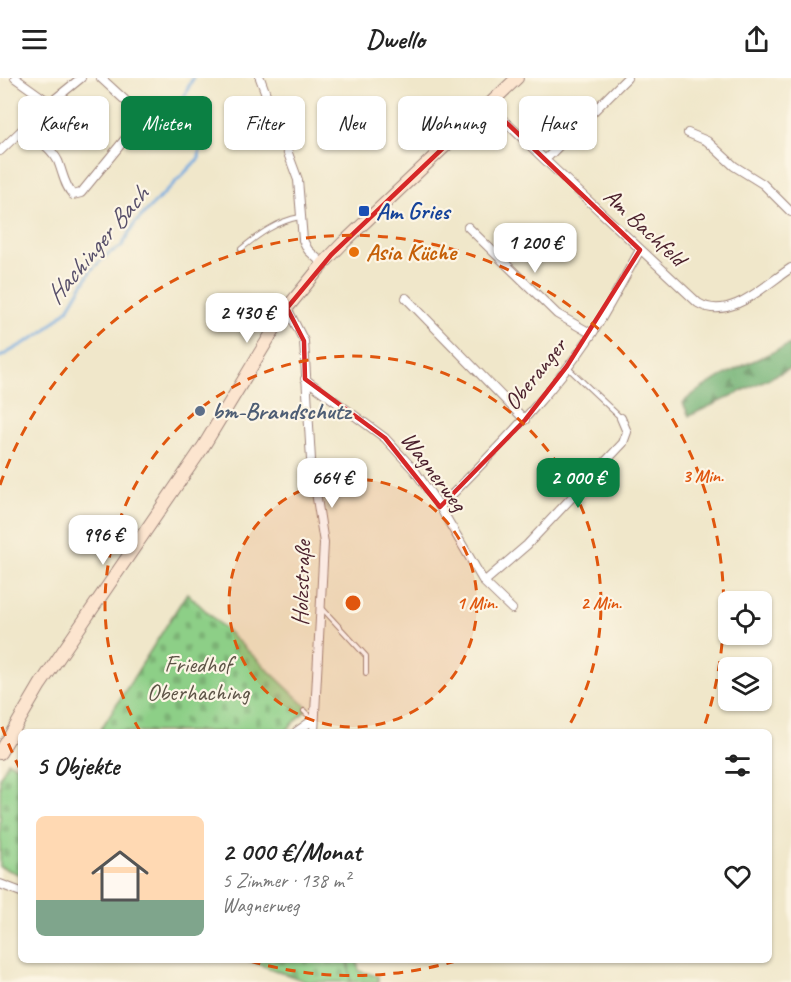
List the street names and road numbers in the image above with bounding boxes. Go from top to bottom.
street label: Am Bachfeld [598,181,695,275]
street label: Oberanger [497,330,575,416]
street label: Wagnerweg [394,425,475,519]
street label: Holzstraße [285,538,318,626]

